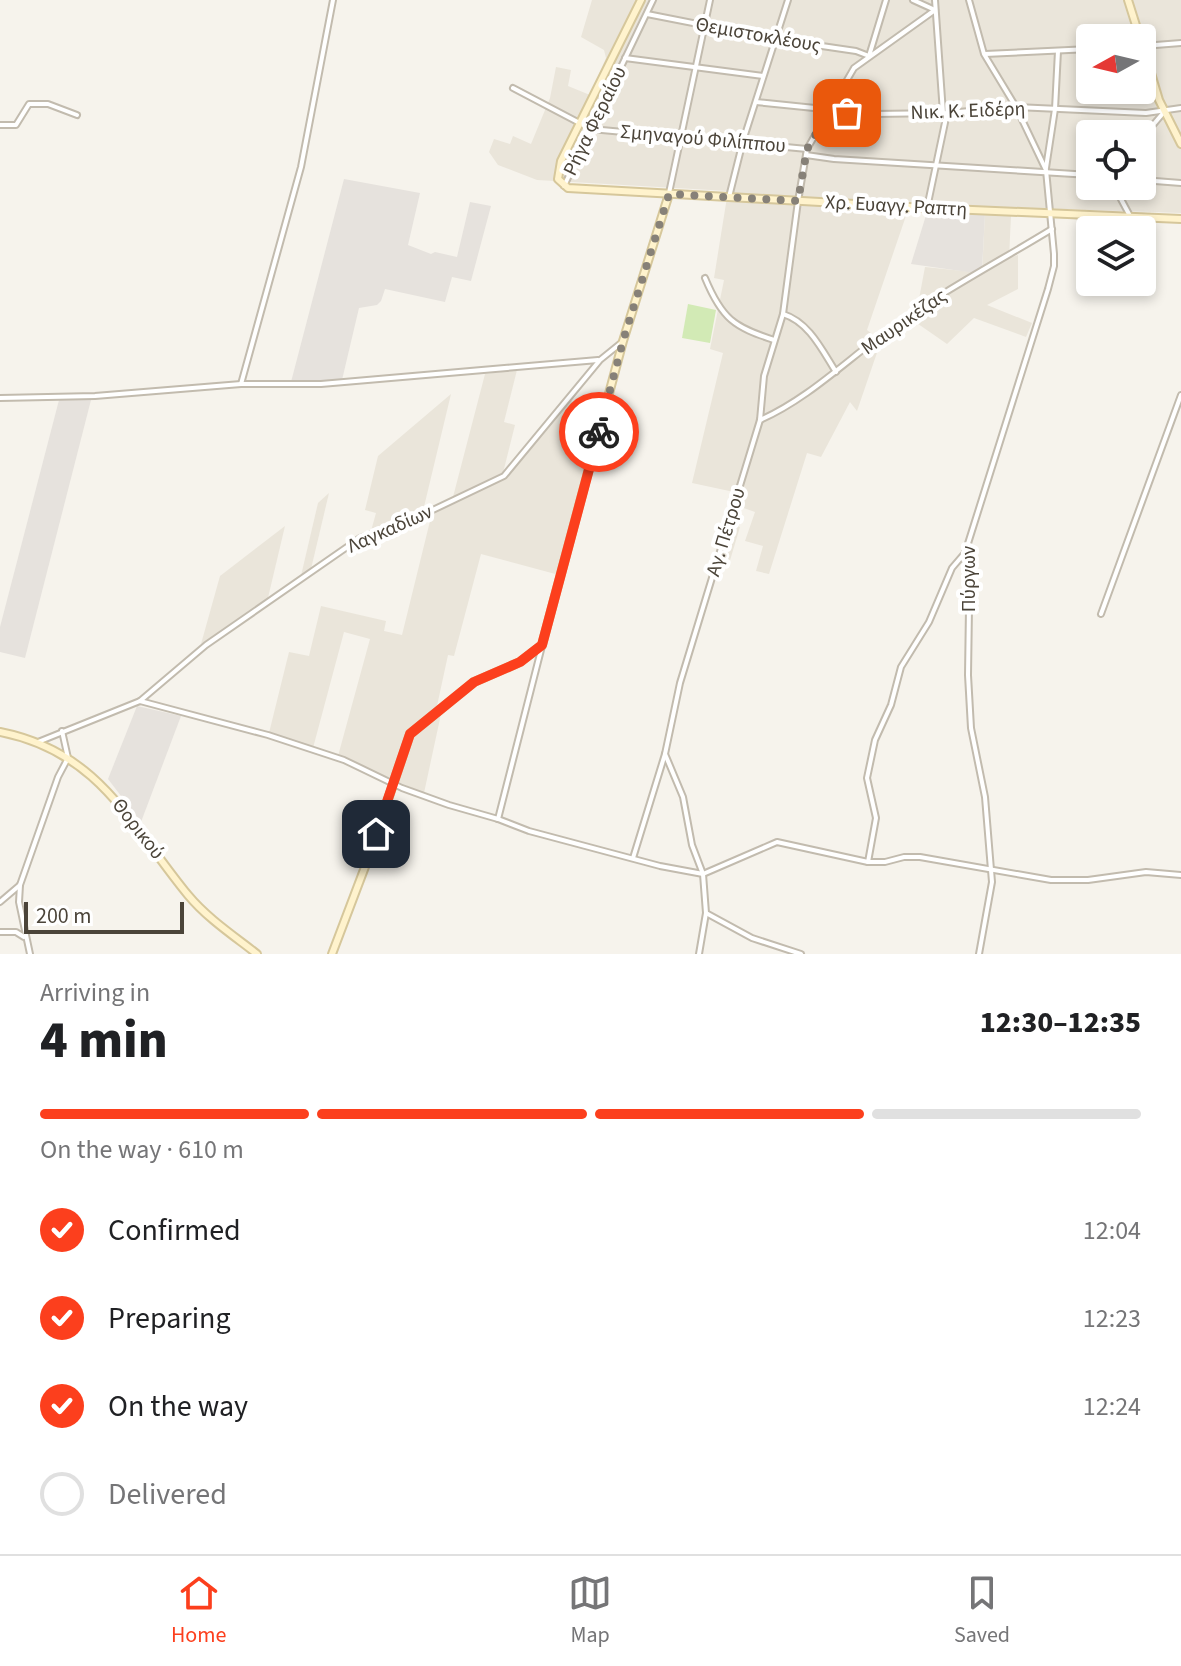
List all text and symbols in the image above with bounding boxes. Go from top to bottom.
street label: Θεμιστοκλέους [693,10,823,60]
north arrow [1076,24,1156,104]
map controls [1076,24,1156,296]
street label: Ρήγα Φεραίου [556,62,634,180]
pin [813,79,881,147]
icon: bag [825,91,869,135]
street label: Νικ. Κ. Ειδέρη [910,95,1026,127]
street label: Σμηναγού Φιλίππου [619,118,787,160]
button: locate [1076,120,1156,200]
street label: Χρ. Ευαγγ. Ραπτη [824,188,968,224]
button: layers [1076,216,1156,296]
street label: Μαυρικέζας [856,282,953,362]
courier [559,392,639,472]
icon: bike [577,410,621,454]
street label: Αγ. Πέτρου [699,484,753,580]
street label: Λαγκαδίων [343,498,438,560]
street label: Πύργων [955,545,983,612]
street label: Θορικού [105,793,171,865]
pin [342,800,410,868]
icon: home [354,812,398,856]
scale bar [24,898,184,934]
text: 200 m [36,900,91,932]
text: Arriving in [40,974,150,1011]
text: 12:30–12:35 [980,1001,1141,1044]
text: 4 min [40,1004,168,1078]
text: On the way · 610 m [40,1131,244,1168]
icon: check [40,1208,84,1252]
text: Confirmed [108,1209,241,1252]
text: 12:04 [1083,1212,1141,1249]
icon: check [40,1296,84,1340]
text: Preparing [108,1297,231,1340]
text: 12:23 [1083,1300,1141,1337]
icon: check [40,1384,84,1428]
text: On the way [108,1385,248,1428]
text: 12:24 [1083,1388,1141,1425]
text: Delivered [108,1473,227,1516]
tab: Home [171,1571,226,1651]
tab: Map [568,1571,612,1651]
tab: Saved [954,1571,1010,1651]

